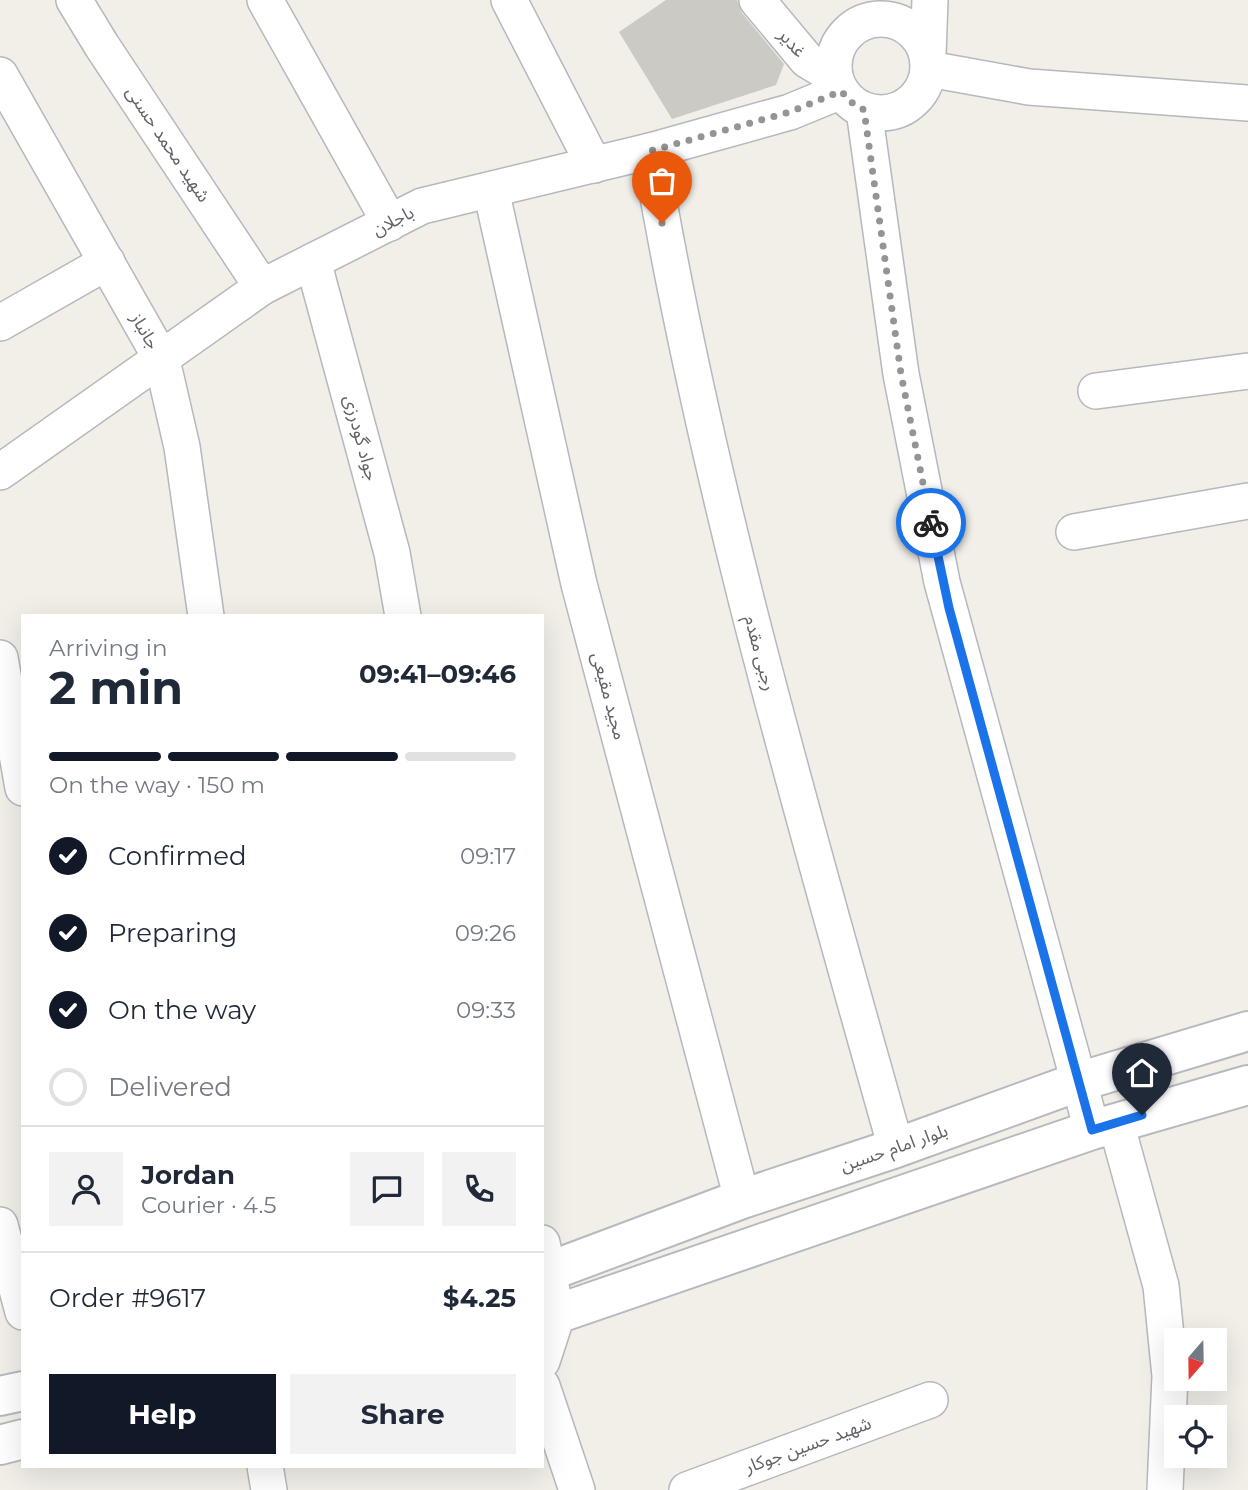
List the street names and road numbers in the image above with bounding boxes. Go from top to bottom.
street label: غدیر [773,23,811,62]
street label: شهید محمد حسنی [121,82,215,206]
street label: باجلان [368,201,418,241]
street label: جانباز [125,308,164,353]
street label: جواد گودرزی [339,393,383,483]
street label: رجبی مقدم [736,613,781,694]
street label: مجید مقیعی [587,650,631,742]
street label: بلوار امام حسین [837,1119,952,1180]
street label: شهید حسین جوکار [741,1412,874,1478]

